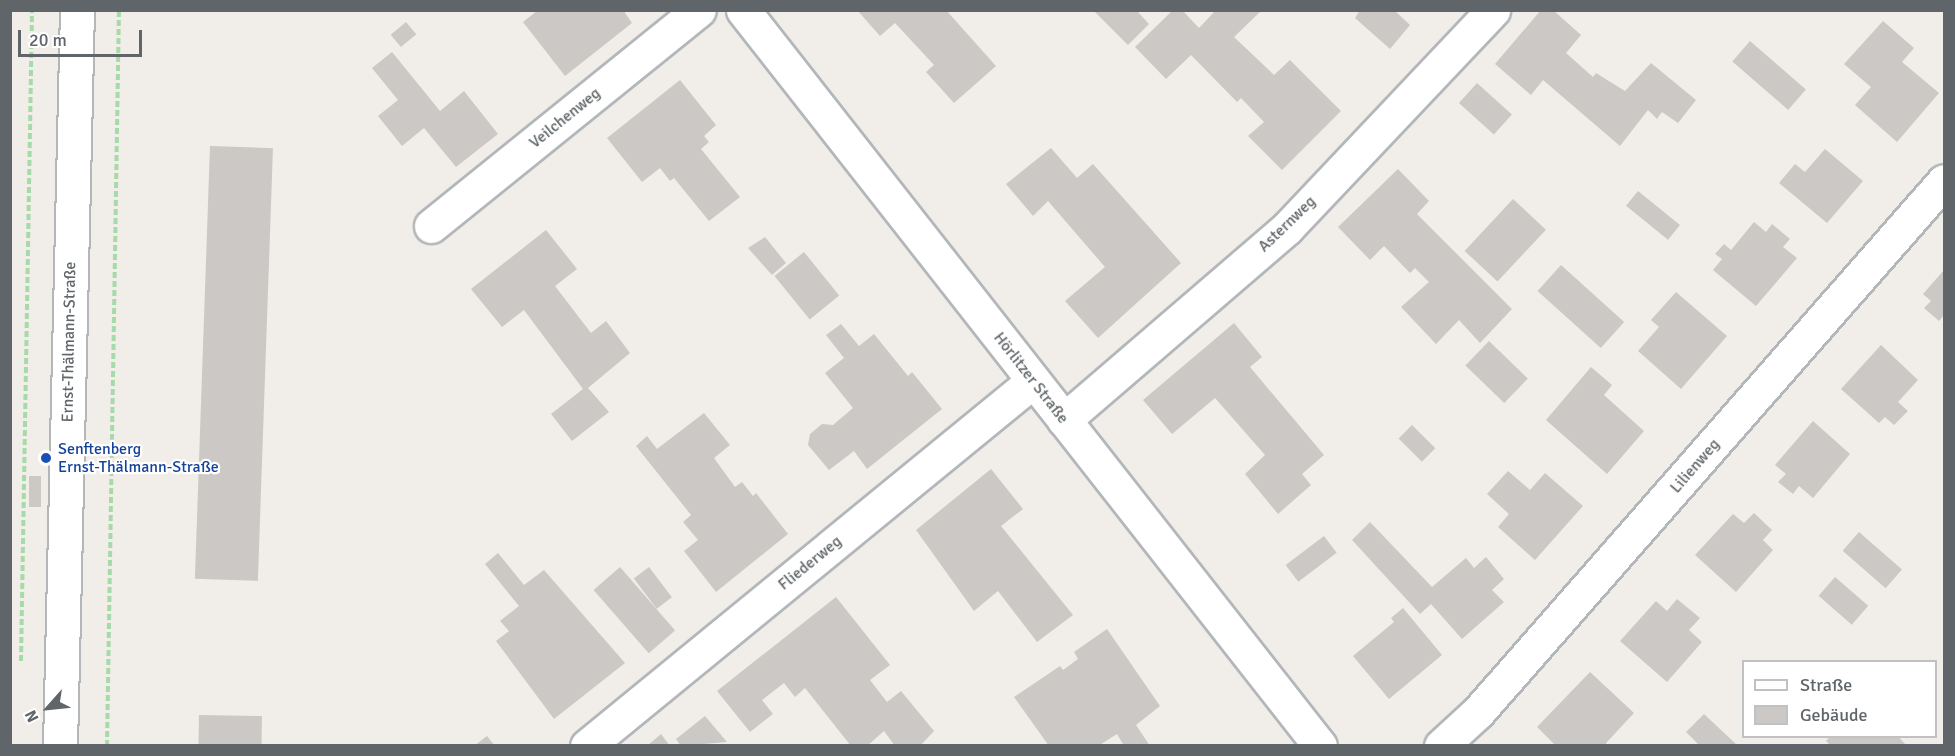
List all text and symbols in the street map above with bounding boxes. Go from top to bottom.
scale bar [21,18,146,56]
text: 20 m [29,29,67,51]
street label: Veilchenweg [526,84,604,152]
street label: Asternweg [1254,192,1320,256]
street label: Ernst-Thälmann-Straße [58,261,80,423]
street label: Hörlitzer Straße [989,329,1073,427]
street label: Lilienweg [1666,435,1724,497]
place label: Senftenberg Ernst-Thälmann-Straße [58,439,219,477]
marker: Senftenberg Ernst-Thälmann-Straße [39,451,53,465]
street label: Fliederweg [774,532,846,594]
legend [1742,660,1937,738]
text: Straße [1800,674,1852,696]
north arrow [18,678,78,738]
text: Gebäude [1800,704,1868,726]
text: N [21,707,43,726]

